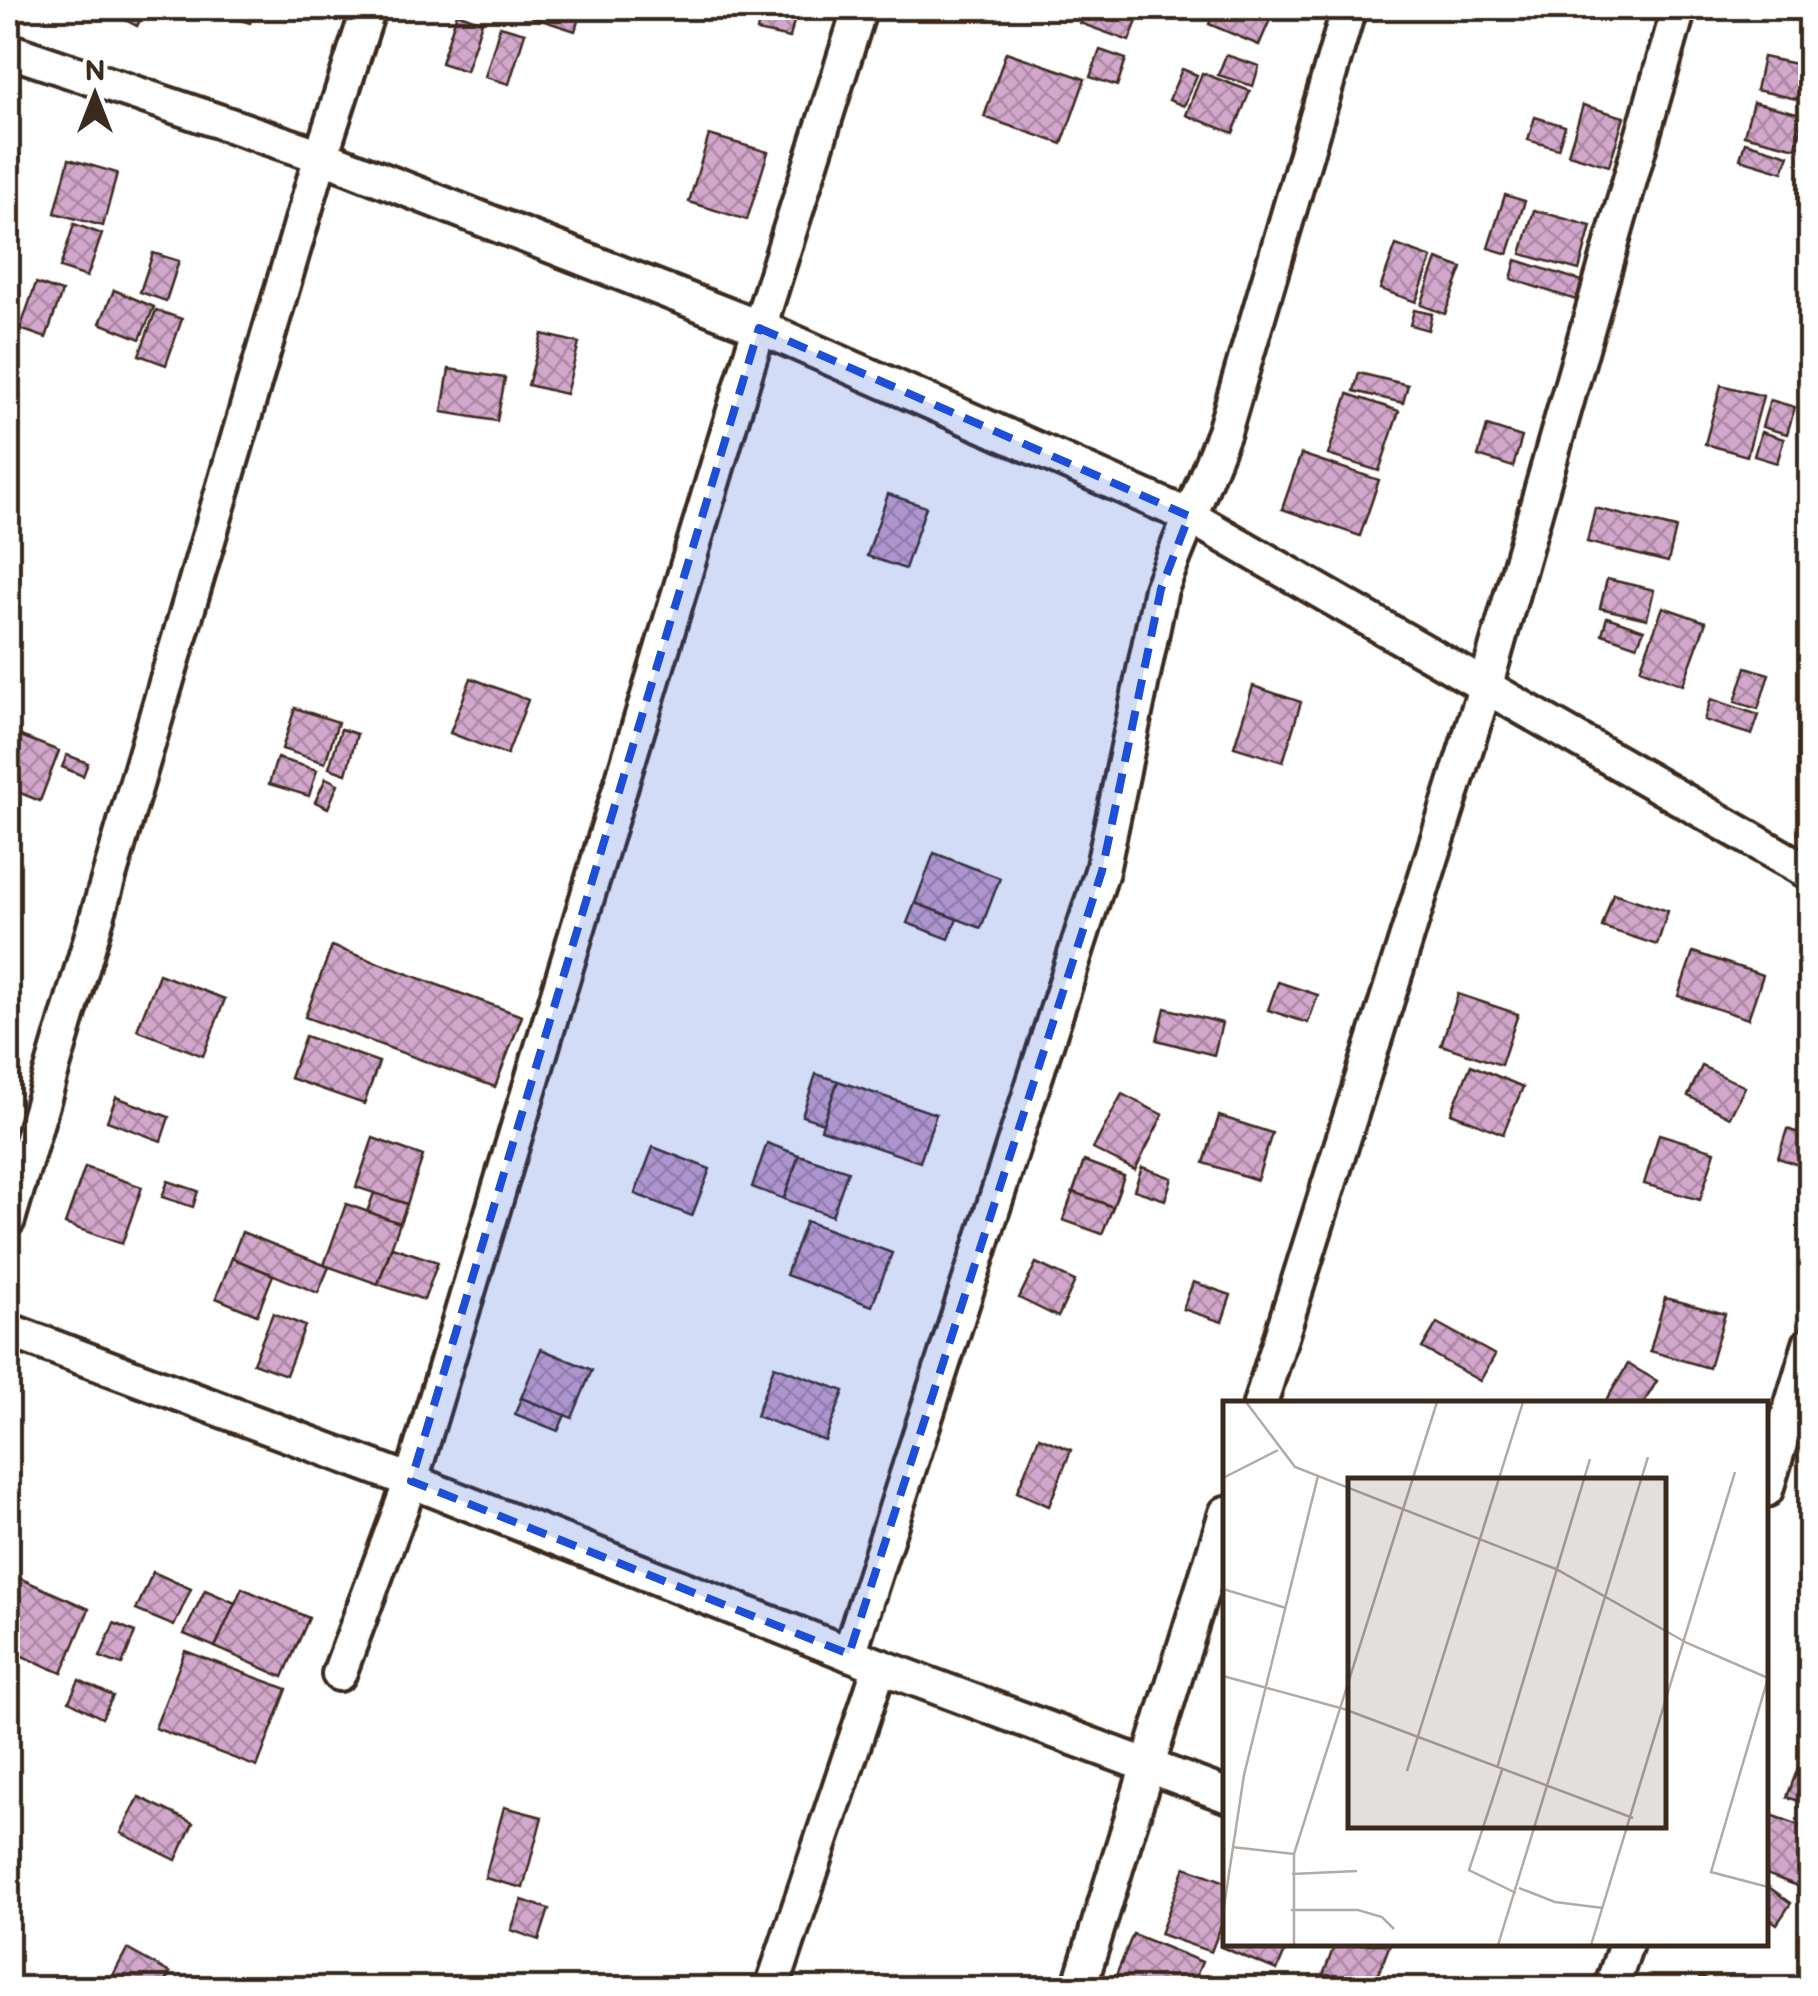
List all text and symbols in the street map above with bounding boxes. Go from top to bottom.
north arrow [45,45,145,145]
text: N [84,55,106,88]
inset map [1223,1401,1768,1946]

